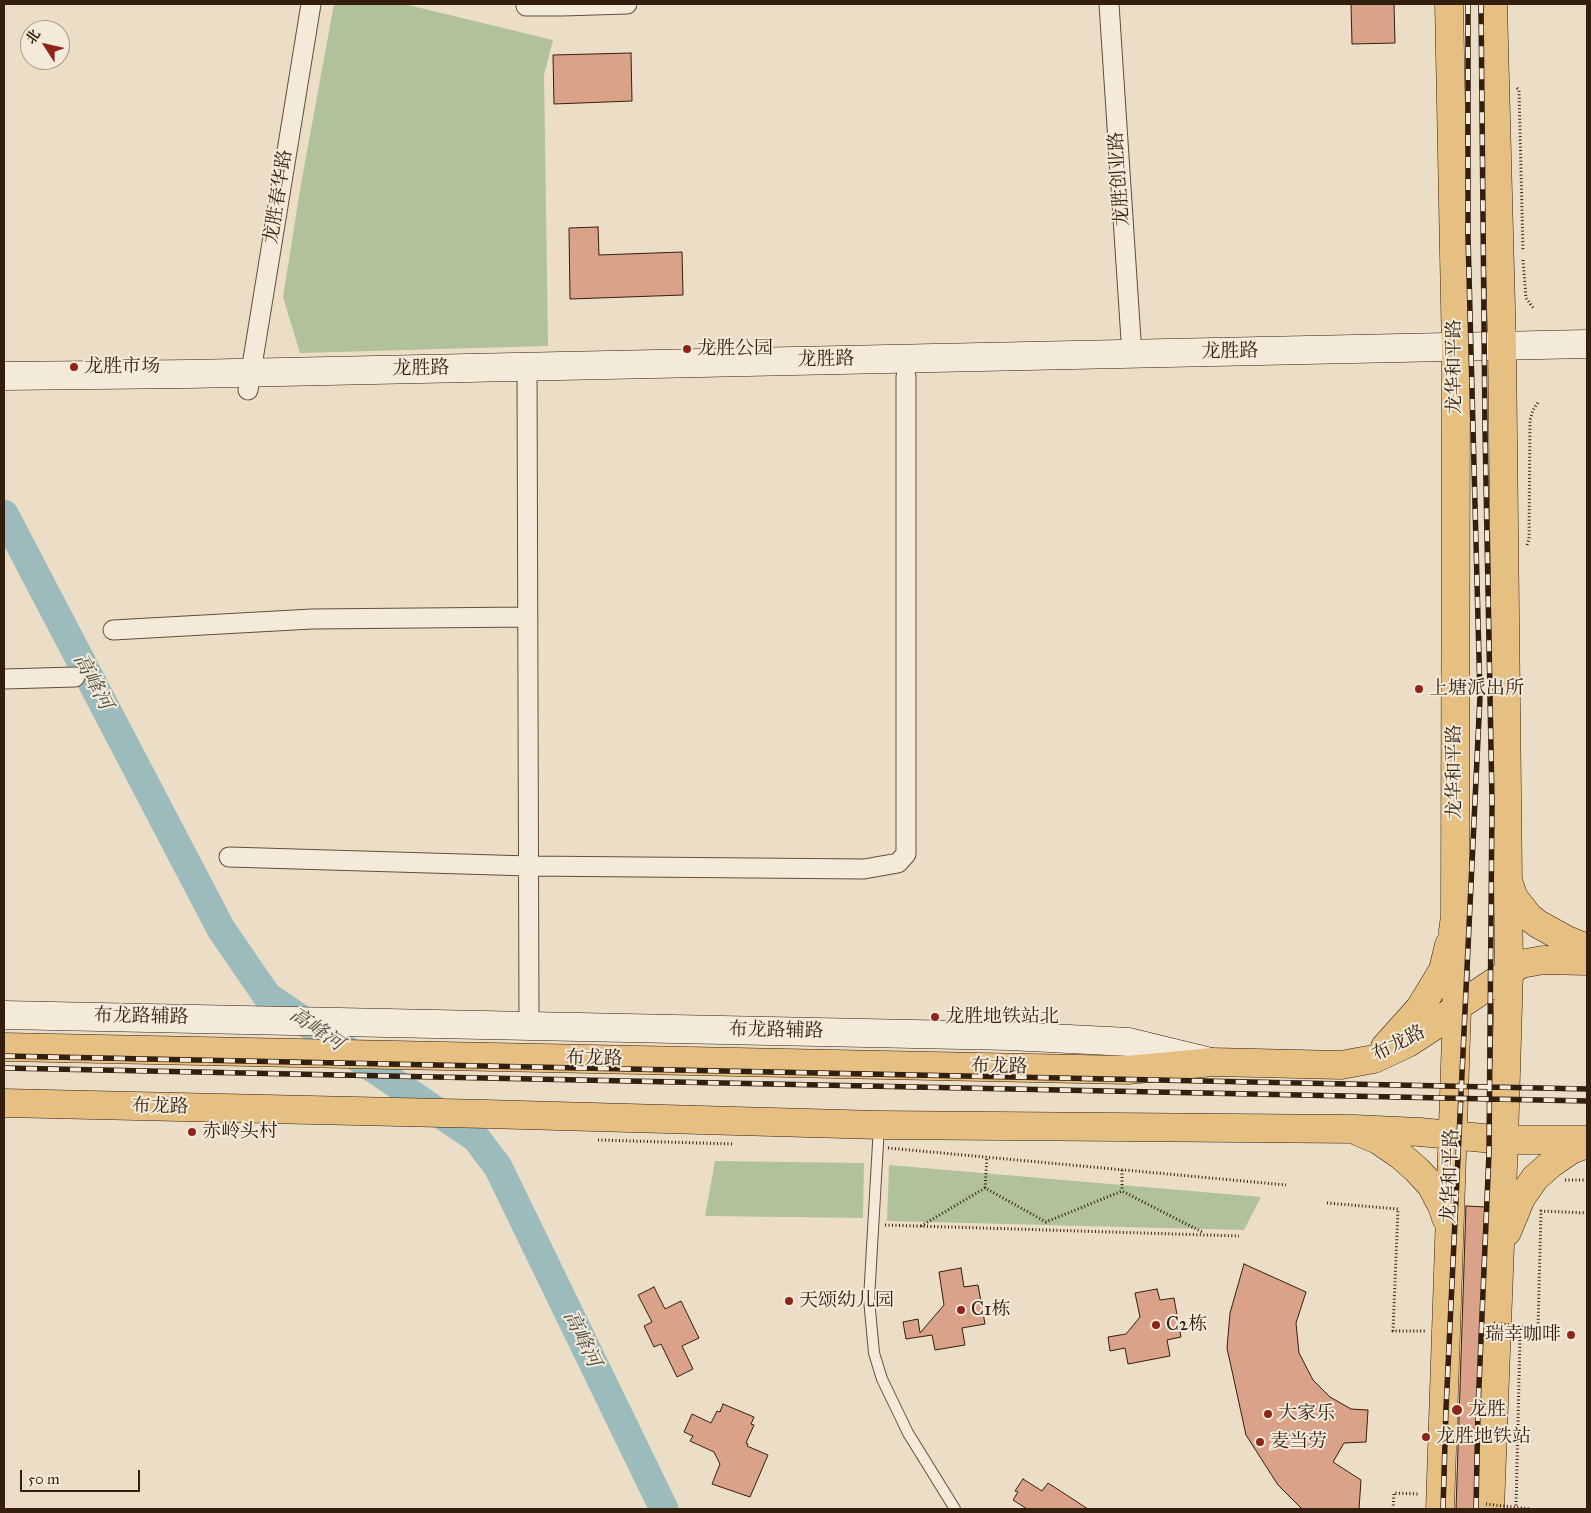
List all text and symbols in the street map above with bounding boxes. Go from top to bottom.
north arrow [20,20,70,70]
text: 北 [22,26,44,47]
street label: 龙胜创业路 [1105,131,1135,227]
street label: 龙胜春华路 [260,148,298,246]
street label: 龙华和平路 [1444,320,1466,414]
place label: 龙胜公园 [697,338,773,360]
street label: 龙胜路 [1201,340,1259,364]
marker: 龙胜公园 [681,343,693,355]
street label: 龙胜路 [797,348,855,372]
place label: 龙胜市场 [84,356,160,378]
street label: 龙胜路 [392,357,450,381]
marker: 龙胜市场 [68,361,80,373]
water label: 高峰河 [67,650,117,714]
place label: 上塘派出所 [1429,678,1524,700]
marker: 上塘派出所 [1413,683,1425,695]
street label: 龙华和平路 [1444,725,1466,819]
water label: 高峰河 [284,1003,348,1057]
street label: 布龙路辅路 [93,1005,189,1029]
place label: 龙胜地铁站北 [945,1006,1059,1028]
marker: 龙胜地铁站北 [929,1011,941,1023]
street label: 布龙路辅路 [728,1019,824,1043]
street label: 布龙路 [1368,1021,1430,1067]
street label: 布龙路 [565,1047,623,1071]
street label: 布龙路 [970,1055,1028,1079]
street label: 布龙路 [131,1095,189,1119]
place label: 赤岭头村 [202,1121,278,1143]
marker: 赤岭头村 [186,1126,198,1138]
street label: 龙华和平路 [1438,1128,1464,1224]
place label: 天颂幼儿园 [799,1290,894,1312]
marker: 天颂幼儿园 [783,1295,795,1307]
place label: C1栋 [971,1299,1010,1321]
marker: C1栋 [955,1304,967,1316]
water label: 高峰河 [557,1307,605,1371]
place label: C2栋 [1166,1314,1207,1336]
marker: C2栋 [1150,1319,1162,1331]
place label: 瑞幸咖啡 [1485,1324,1561,1346]
marker: 瑞幸咖啡 [1565,1329,1577,1341]
place label: 龙胜 [1468,1399,1506,1421]
place label: 大家乐 [1278,1403,1335,1425]
marker: 龙胜 [1450,1403,1464,1417]
marker: 大家乐 [1262,1408,1274,1420]
place label: 龙胜地铁站 [1436,1426,1531,1448]
place label: 麦当劳 [1270,1431,1327,1453]
marker: 龙胜地铁站 [1420,1431,1432,1443]
marker: 麦当劳 [1254,1436,1266,1448]
scale bar [22,1460,142,1492]
text: 50 m [28,1470,60,1488]

